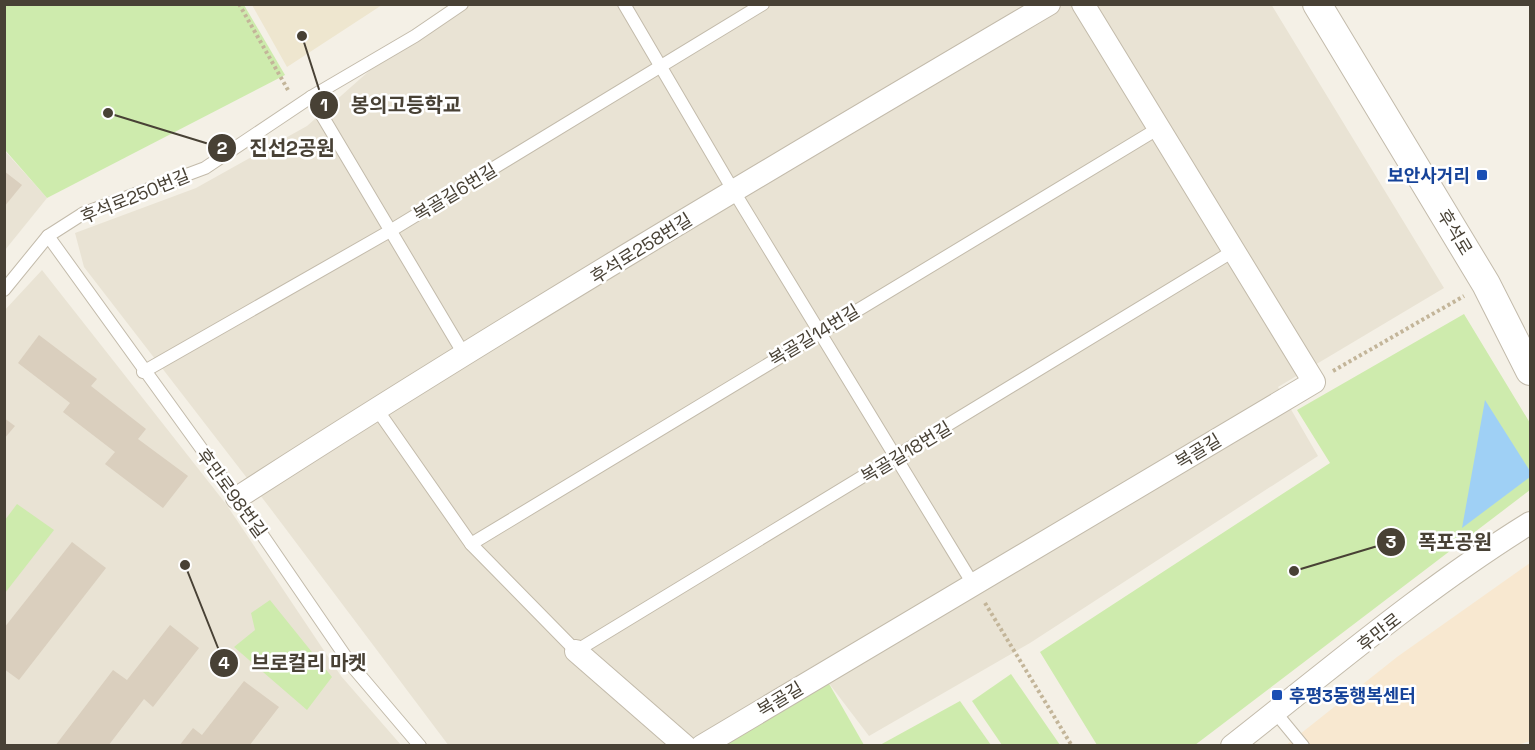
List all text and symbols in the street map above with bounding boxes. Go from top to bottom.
callout: 봉의고등학교 [309,86,473,124]
text: 봉의고등학교 [351,92,461,118]
text: 1 [320,93,328,116]
callout: 진선2공원 [207,129,347,167]
text: 진선2공원 [249,135,335,161]
text: 2 [217,136,228,159]
street label: 복골길6번길 [409,158,501,226]
street label: 후석로250번길 [77,164,193,228]
place label: 보안사거리 [1387,164,1470,187]
marker: 보안사거리 [1475,168,1489,182]
street label: 후석로 [1432,205,1478,259]
street label: 후석로258번길 [586,208,696,288]
street label: 복골길14번길 [765,299,863,371]
street label: 복골길18번길 [857,416,955,488]
street label: 복골길 [1171,428,1225,474]
street label: 후만로98번길 [192,444,272,542]
callout: 폭포공원 [1376,523,1503,561]
text: 폭포공원 [1418,529,1492,555]
text: 3 [1386,530,1397,553]
street label: 후만로 [1352,608,1406,656]
callout: 브로컬리 마켓 [209,644,379,682]
text: 브로컬리 마켓 [251,650,367,676]
text: 4 [218,651,230,674]
street label: 복골길 [753,676,807,722]
place label: 후평3동행복센터 [1289,684,1416,707]
marker: 후평3동행복센터 [1270,688,1284,702]

